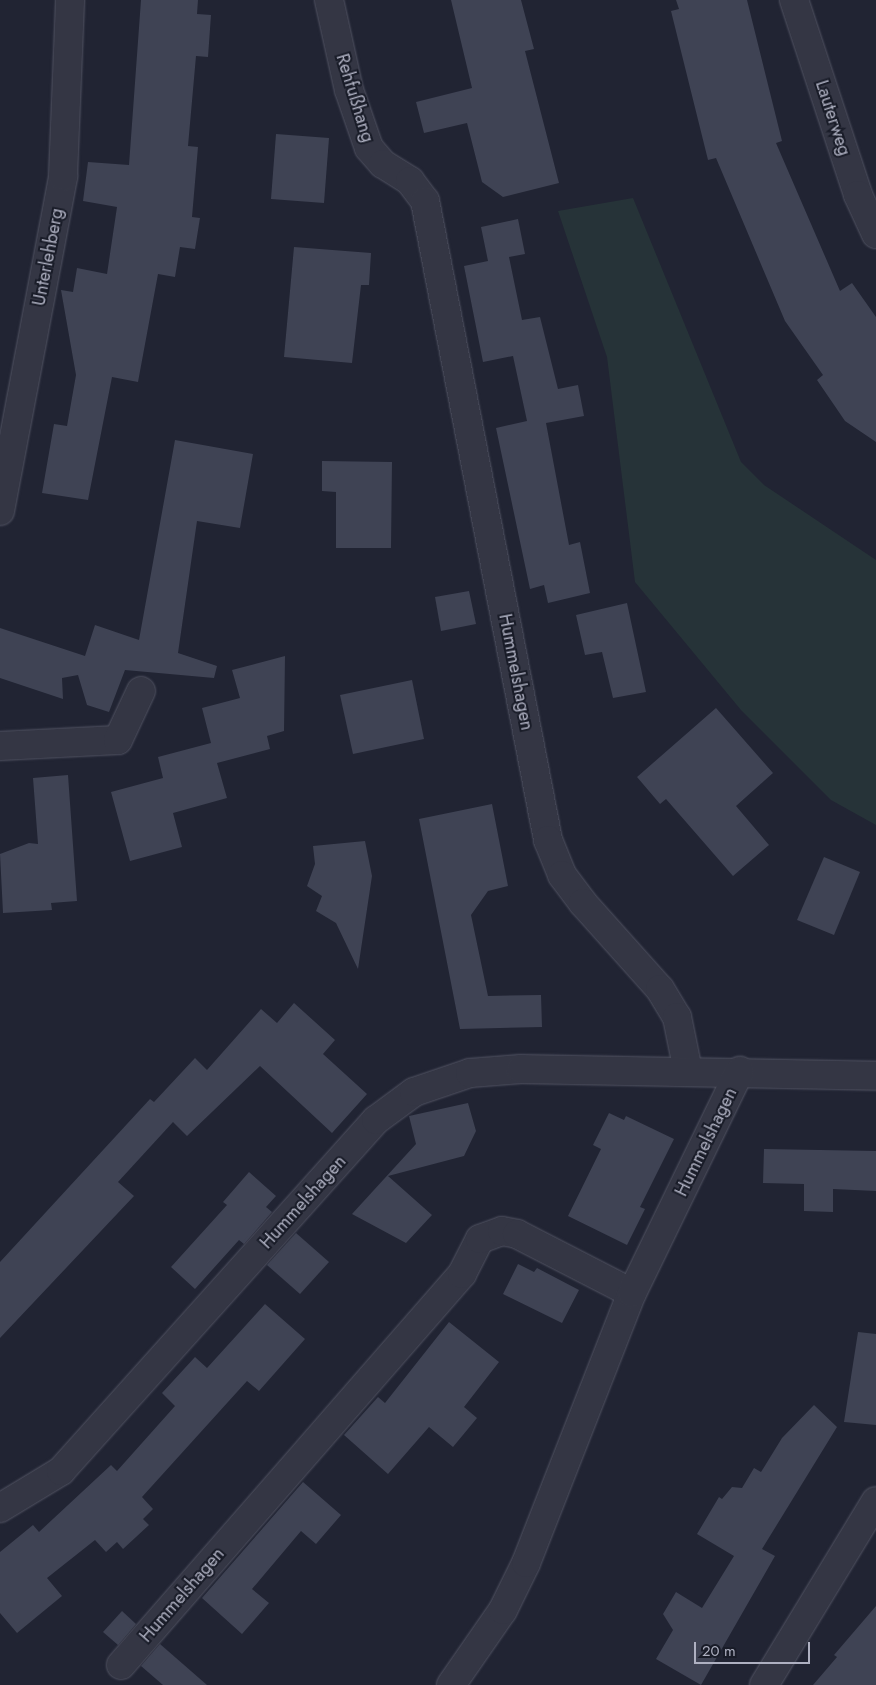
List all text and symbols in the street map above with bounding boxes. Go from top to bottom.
street label: Rehfußhang [331,51,379,145]
street label: Lauterweg [811,78,855,158]
street label: Unterlehberg [28,206,68,308]
street label: Hummelshagen [494,612,538,732]
street label: Hummelshagen [670,1084,742,1200]
street label: Hummelshagen [255,1151,351,1253]
street label: Hummelshagen [135,1543,229,1647]
scale bar [696,1632,812,1664]
text: 20 m [702,1640,736,1662]

